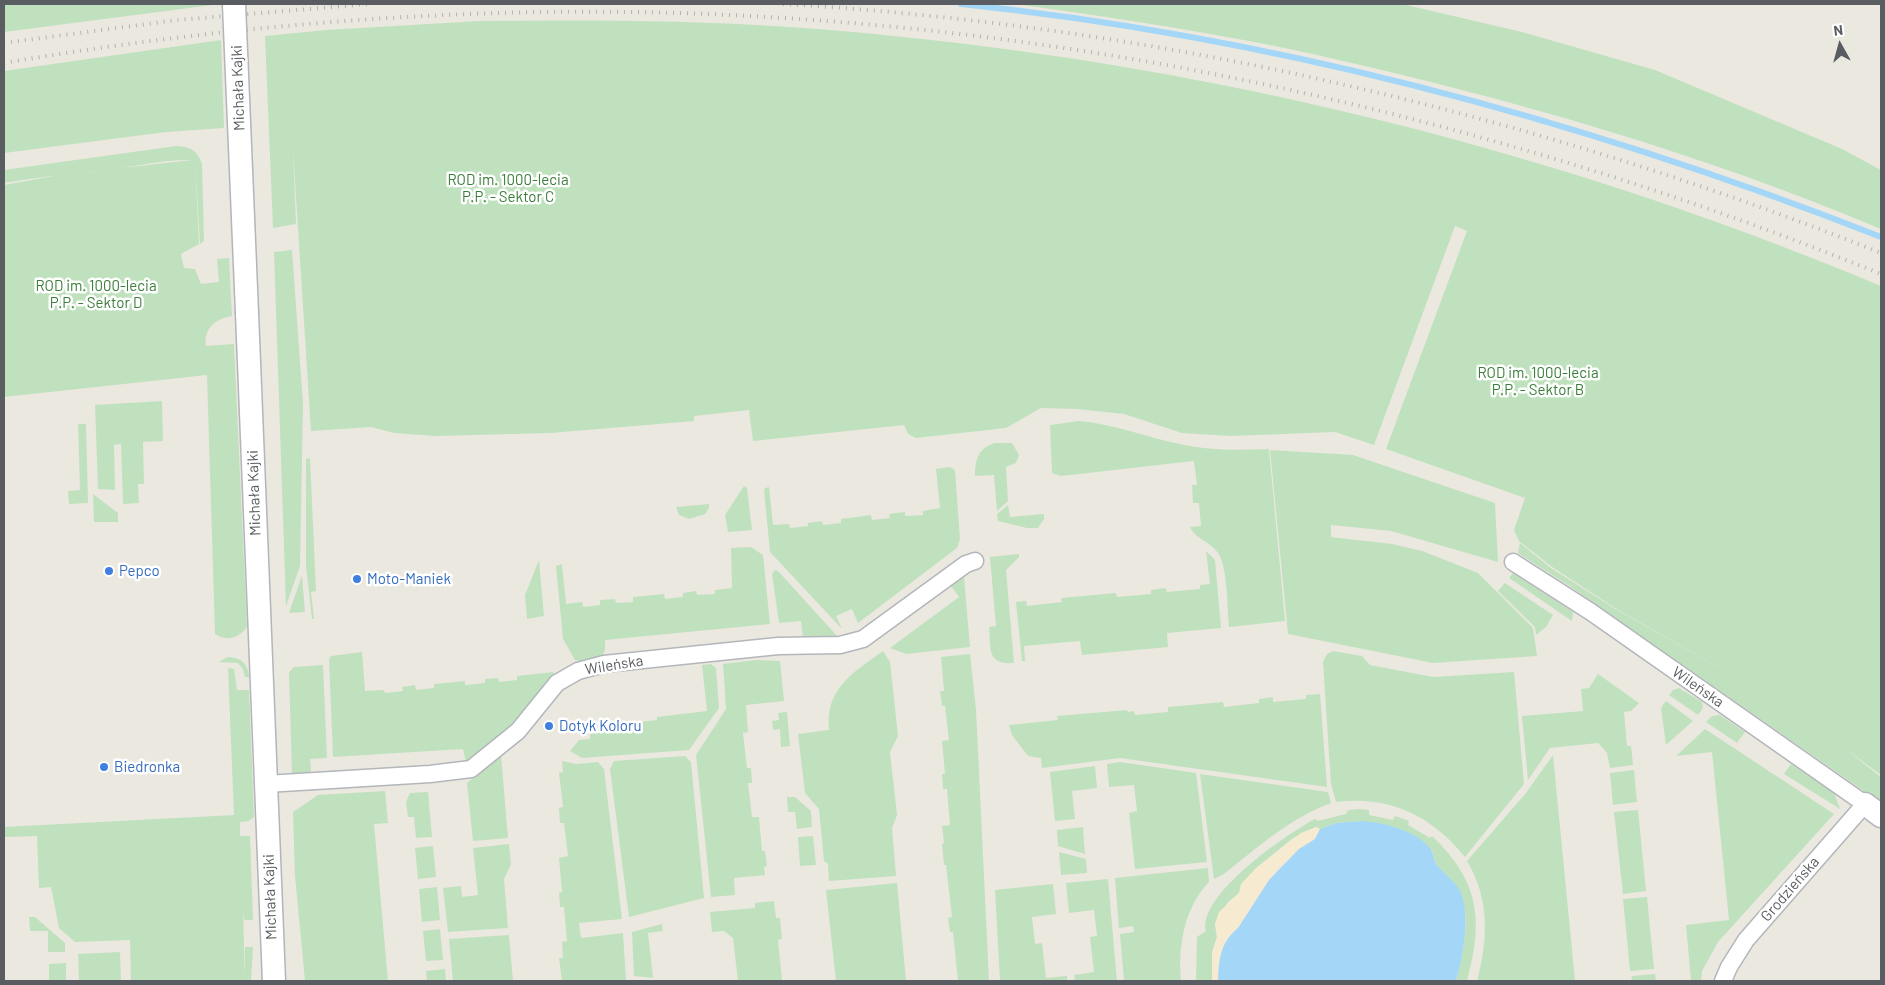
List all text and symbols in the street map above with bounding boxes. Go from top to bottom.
north arrow [1815,20,1865,70]
text: N [1832,21,1844,39]
street label: Michała Kajki [228,45,248,131]
park label: ROD im. 1000-lecia P.P. - Sektor C [447,171,569,206]
park label: ROD im. 1000-lecia P.P. - Sektor D [35,277,157,312]
park label: ROD im. 1000-lecia P.P. - Sektor B [1477,364,1599,399]
street label: Michała Kajki [244,450,264,536]
place label: Pepco [119,562,160,580]
marker: Pepco [103,565,115,577]
place label: Moto-Maniek [367,570,451,588]
marker: Moto-Maniek [351,573,363,585]
street label: Wileńska [584,652,644,678]
street label: Wileńska [1669,663,1727,711]
place label: Dotyk Koloru [559,717,641,735]
marker: Dotyk Koloru [543,720,555,732]
place label: Biedronka [114,758,180,776]
marker: Biedronka [98,761,110,773]
street label: Grodzieńska [1757,853,1823,925]
street label: Michała Kajki [260,854,280,940]

